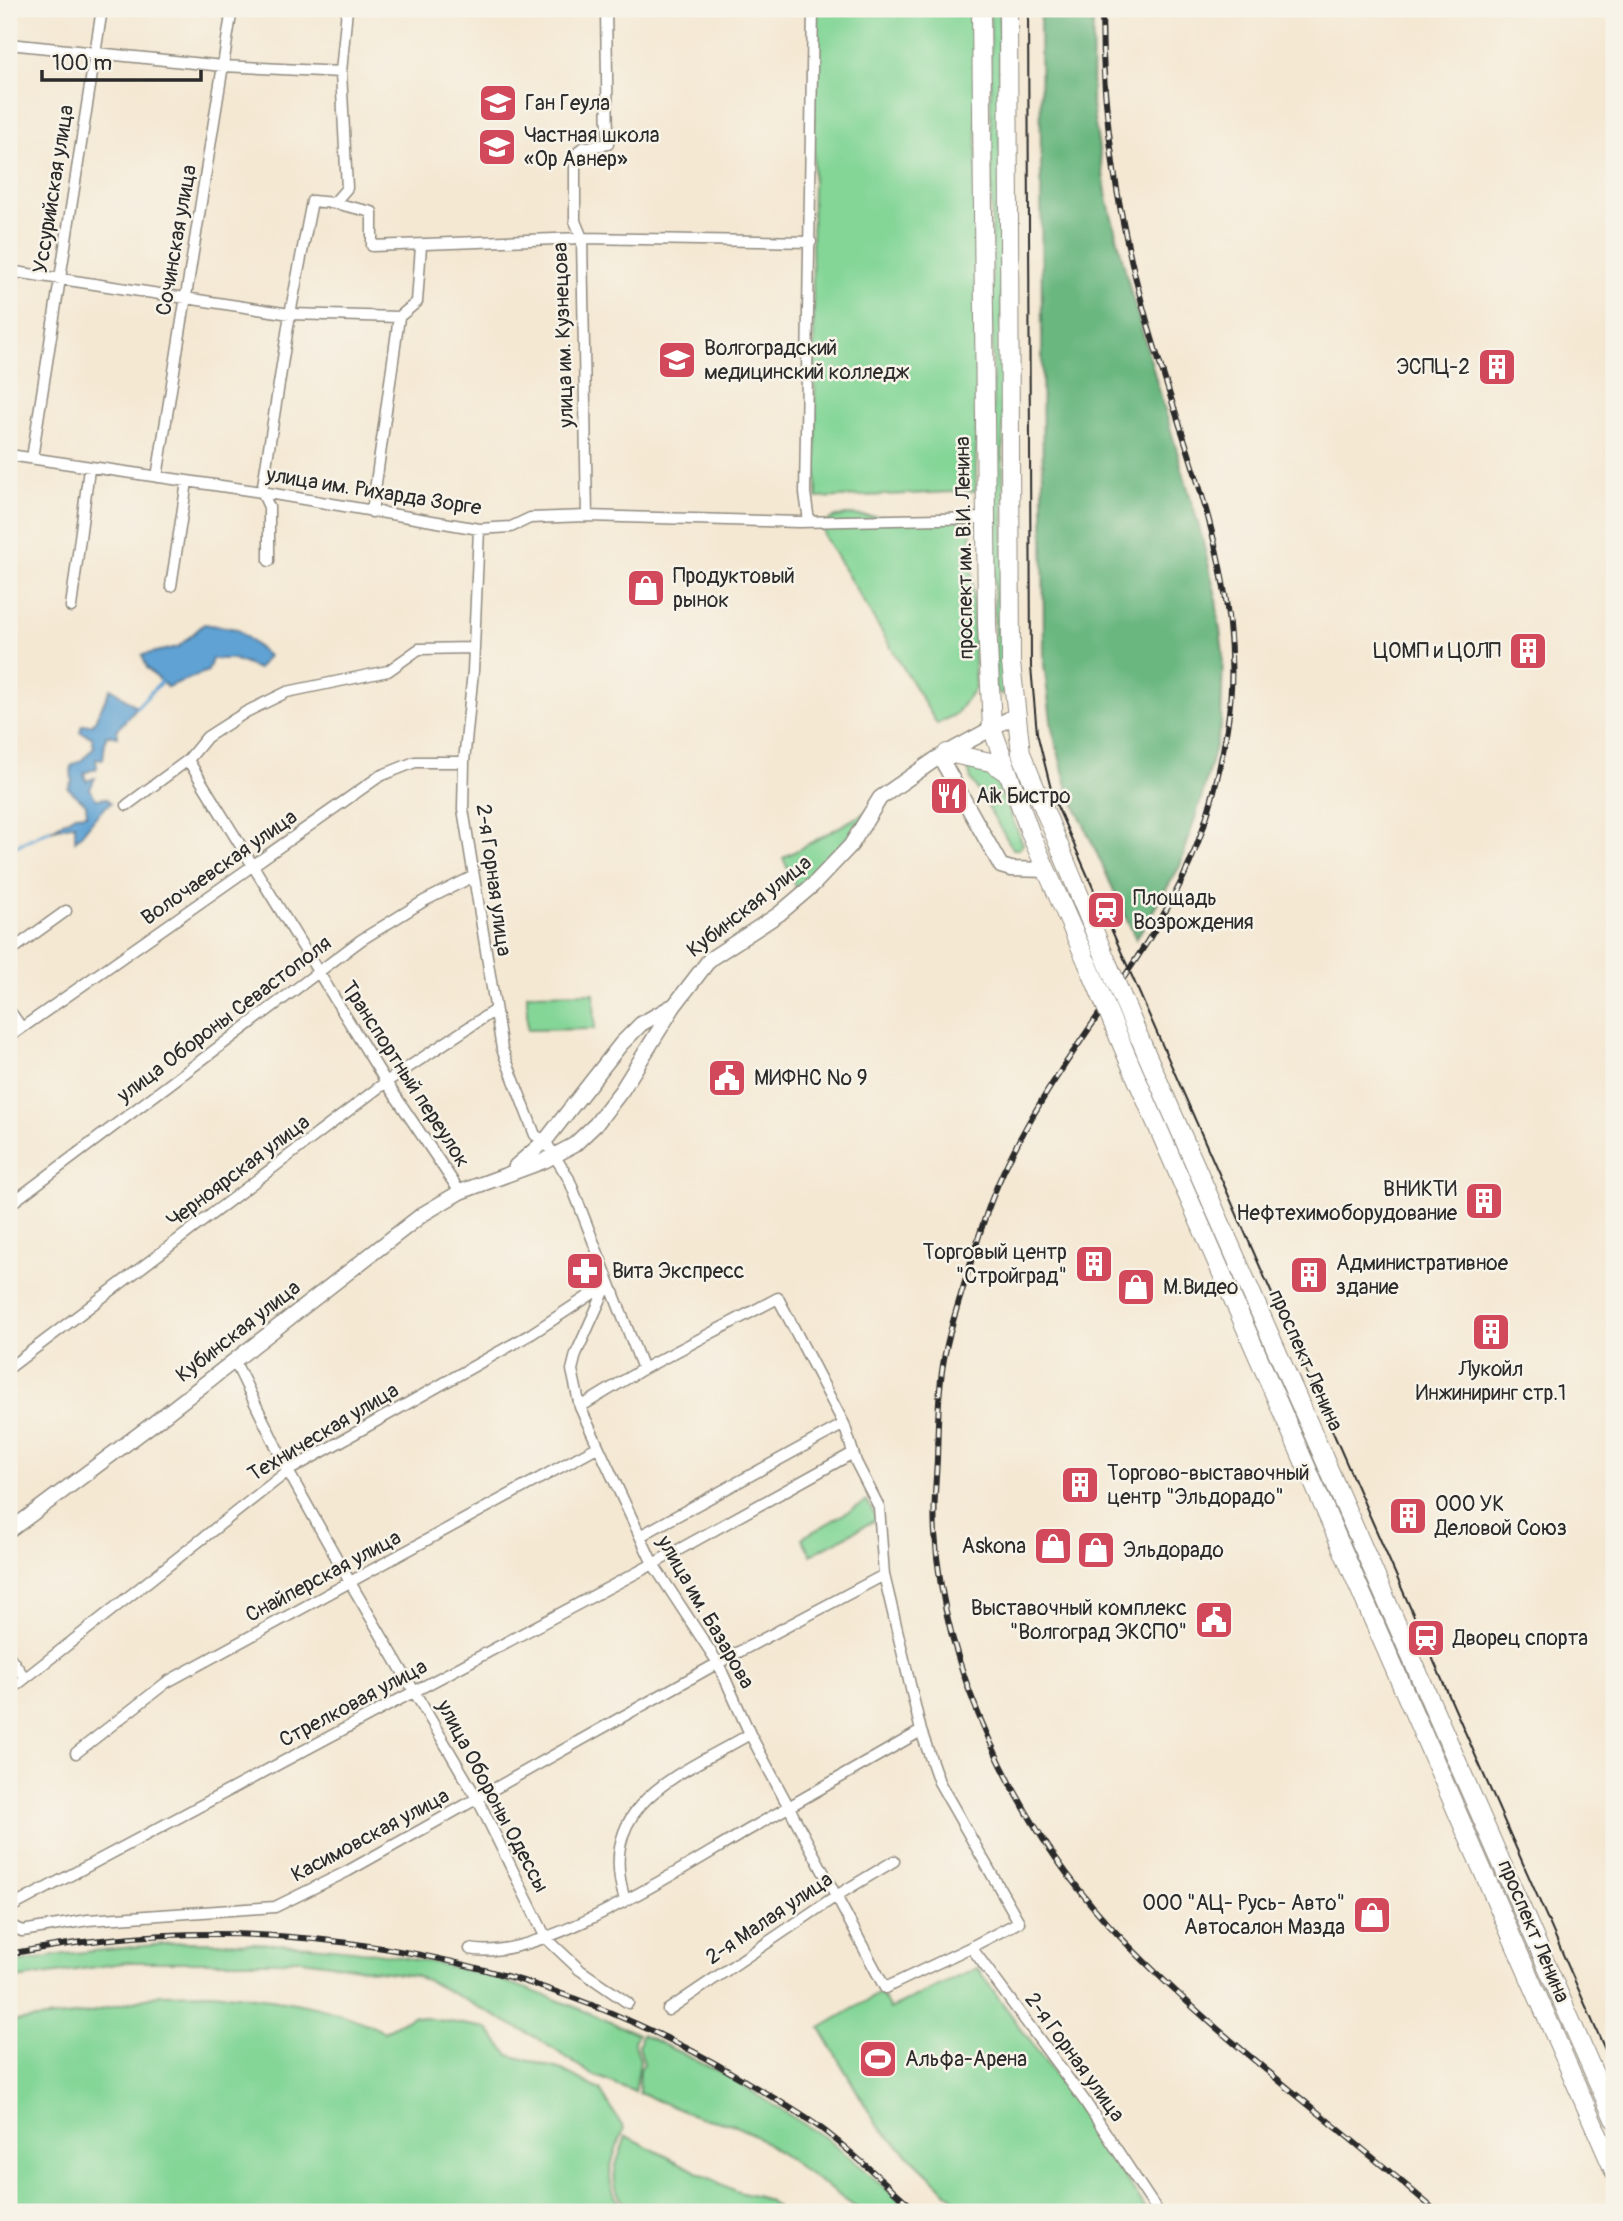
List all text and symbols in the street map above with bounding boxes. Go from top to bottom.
scale bar [42,38,201,82]
text: 100 m [52,50,112,77]
school or university icon: Ган Геула [477,82,519,124]
place label: Ган Геула [525,90,610,117]
street label: Уссурийская улица [27,103,80,275]
place label: Частная школа «Ор Авнер» [524,122,660,173]
school or university icon: Частная школа «Ор Авнер» [476,126,518,168]
street label: Сочинская улица [150,163,203,318]
street label: улица им. Кузнецова [547,242,580,429]
place label: Волгоградский медицинский колледж [704,335,910,386]
school or university icon: Волгоградский медицинский колледж [656,339,698,381]
building icon: ЭСПЦ-2 [1476,346,1518,388]
place label: ЭСПЦ-2 [1396,354,1470,381]
street label: проспект им. В.И. Ленина [949,436,980,660]
street label: улица им. Рихарда Зорге [263,461,484,522]
place label: Продуктовый рынок [673,563,795,614]
shop icon: Продуктовый рынок [625,567,667,609]
building icon: ЦОМП и ЦОЛП [1507,630,1549,672]
place label: ЦОМП и ЦОЛП [1373,638,1501,665]
restaurant icon: Aik Бистро [928,775,970,817]
place label: Aik Бистро [976,783,1071,810]
street label: 2-я Горная улица [469,802,518,958]
street label: Волочаевская улица [136,803,303,931]
street label: Кубинская улица [682,849,817,963]
place label: Площадь Возрождения [1133,885,1254,936]
station icon: Площадь Возрождения [1085,889,1127,931]
street label: улица Обороны Севастополя [111,930,337,1109]
street label: Транспортный переулок [335,976,476,1173]
public building icon: МИФНС № 9 [706,1057,748,1099]
place label: МИФНС № 9 [754,1065,867,1092]
street label: Черноярская улица [161,1109,315,1234]
place label: ВНИКТИ Нефтехимоборудование [1236,1176,1458,1227]
building icon: ВНИКТИ Нефтехимоборудование [1463,1180,1505,1222]
place label: Торговый центр "Стройград" [923,1239,1067,1290]
building icon: Торговый центр "Стройград" [1073,1243,1115,1285]
pharmacy icon: Вита Экспресс [564,1250,606,1292]
place label: Административное здание [1336,1250,1509,1301]
building icon: Административное здание [1288,1254,1330,1296]
place label: Вита Экспресс [612,1258,744,1285]
shop icon: М.Видео [1115,1266,1157,1308]
street label: Кубинская улица [171,1274,306,1388]
place label: М.Видео [1163,1274,1238,1301]
street label: проспект Ленина [1262,1285,1349,1435]
building icon: Лукойл Инжиниринг стр.1 [1470,1311,1512,1353]
place label: Лукойл Инжиниринг стр.1 [1416,1356,1566,1407]
street label: Техническая улица [243,1377,404,1488]
place label: Торгово-выставочный центр "Эльдорадо" [1107,1460,1309,1511]
building icon: Торгово-выставочный центр "Эльдорадо" [1059,1464,1101,1506]
place label: ООО УК Деловой Союз [1434,1491,1567,1542]
building icon: ООО УК Деловой Союз [1387,1495,1429,1537]
street label: Снайперская улица [241,1524,406,1629]
shop icon: Askona [1032,1525,1074,1567]
shop icon: Эльдорадо [1075,1529,1117,1571]
street label: улица им. Базарова [650,1530,760,1694]
place label: Askona [962,1533,1026,1560]
place label: Эльдорадо [1123,1537,1224,1564]
place label: Выставочный комплекс "Волгоград ЭКСПО" [971,1595,1187,1646]
public building icon: Выставочный комплекс "Волгоград ЭКСПО" [1193,1599,1235,1641]
station icon: Дворец спорта [1405,1617,1447,1659]
place label: Дворец спорта [1452,1625,1588,1652]
street label: Стрелковая улица [275,1653,432,1754]
street label: улица Обороны Одессы [430,1694,555,1897]
street label: Касимовская улица [287,1782,454,1889]
street label: проспект Ленина [1491,1856,1576,2007]
street label: 2-я Малая улица [701,1866,838,1971]
place label: ООО "АЦ- Русь- Авто" Автосалон Мазда [1142,1890,1345,1941]
shop icon: ООО "АЦ- Русь- Авто" Автосалон Мазда [1351,1894,1393,1936]
street label: 2-я Горная улица [1019,1987,1131,2127]
sports icon: Альфа-Арена [857,2038,899,2080]
place label: Альфа-Арена [905,2046,1027,2073]

